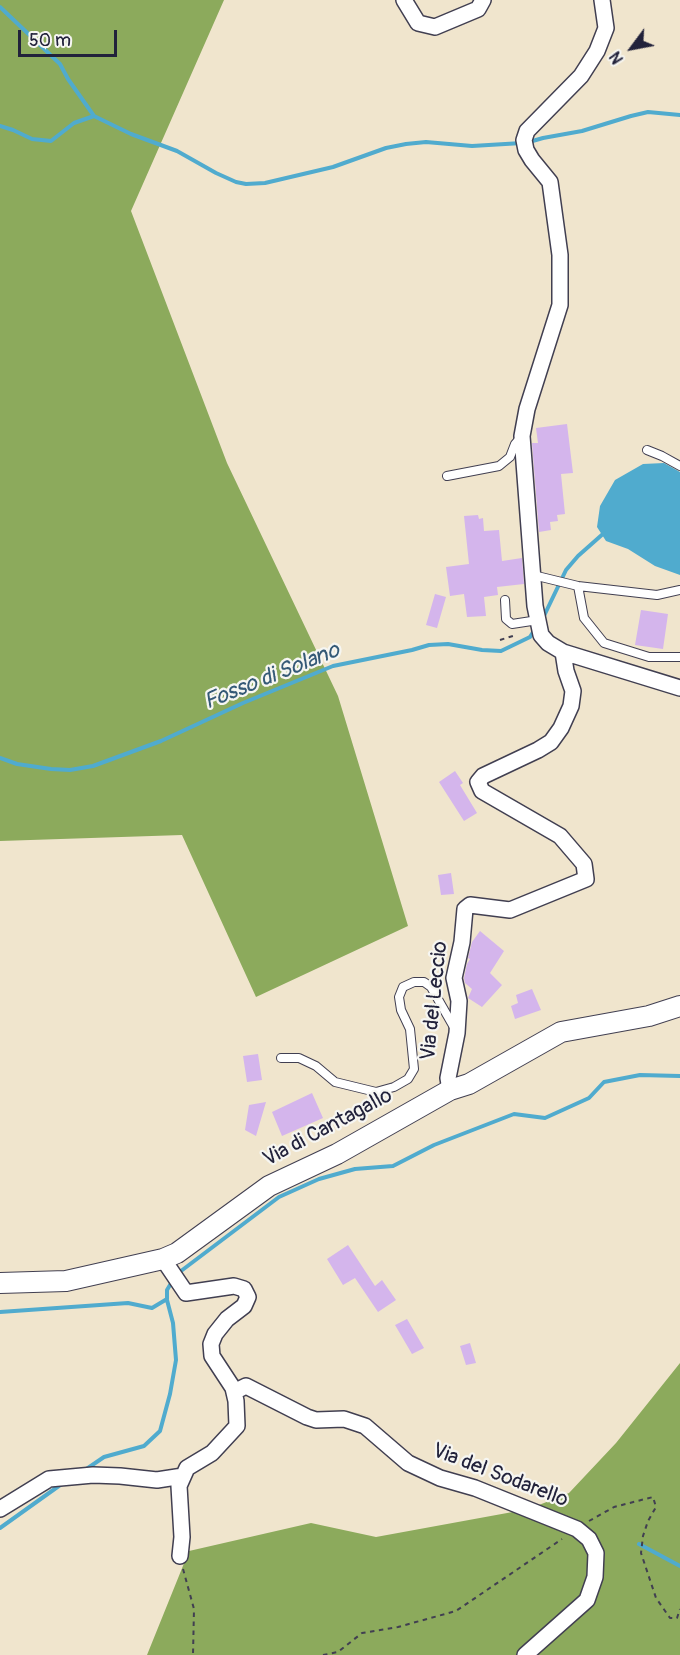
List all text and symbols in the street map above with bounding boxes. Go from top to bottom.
scale bar [21,18,120,56]
north arrow [602,18,662,78]
text: 50 m [29,29,71,52]
text: N [605,48,628,67]
water label: Fosso di Solano [200,638,344,716]
street label: Via del Leccio [416,940,454,1062]
street label: Via di Cantagallo [259,1083,397,1173]
street label: Via del Sodarello [429,1439,571,1513]

